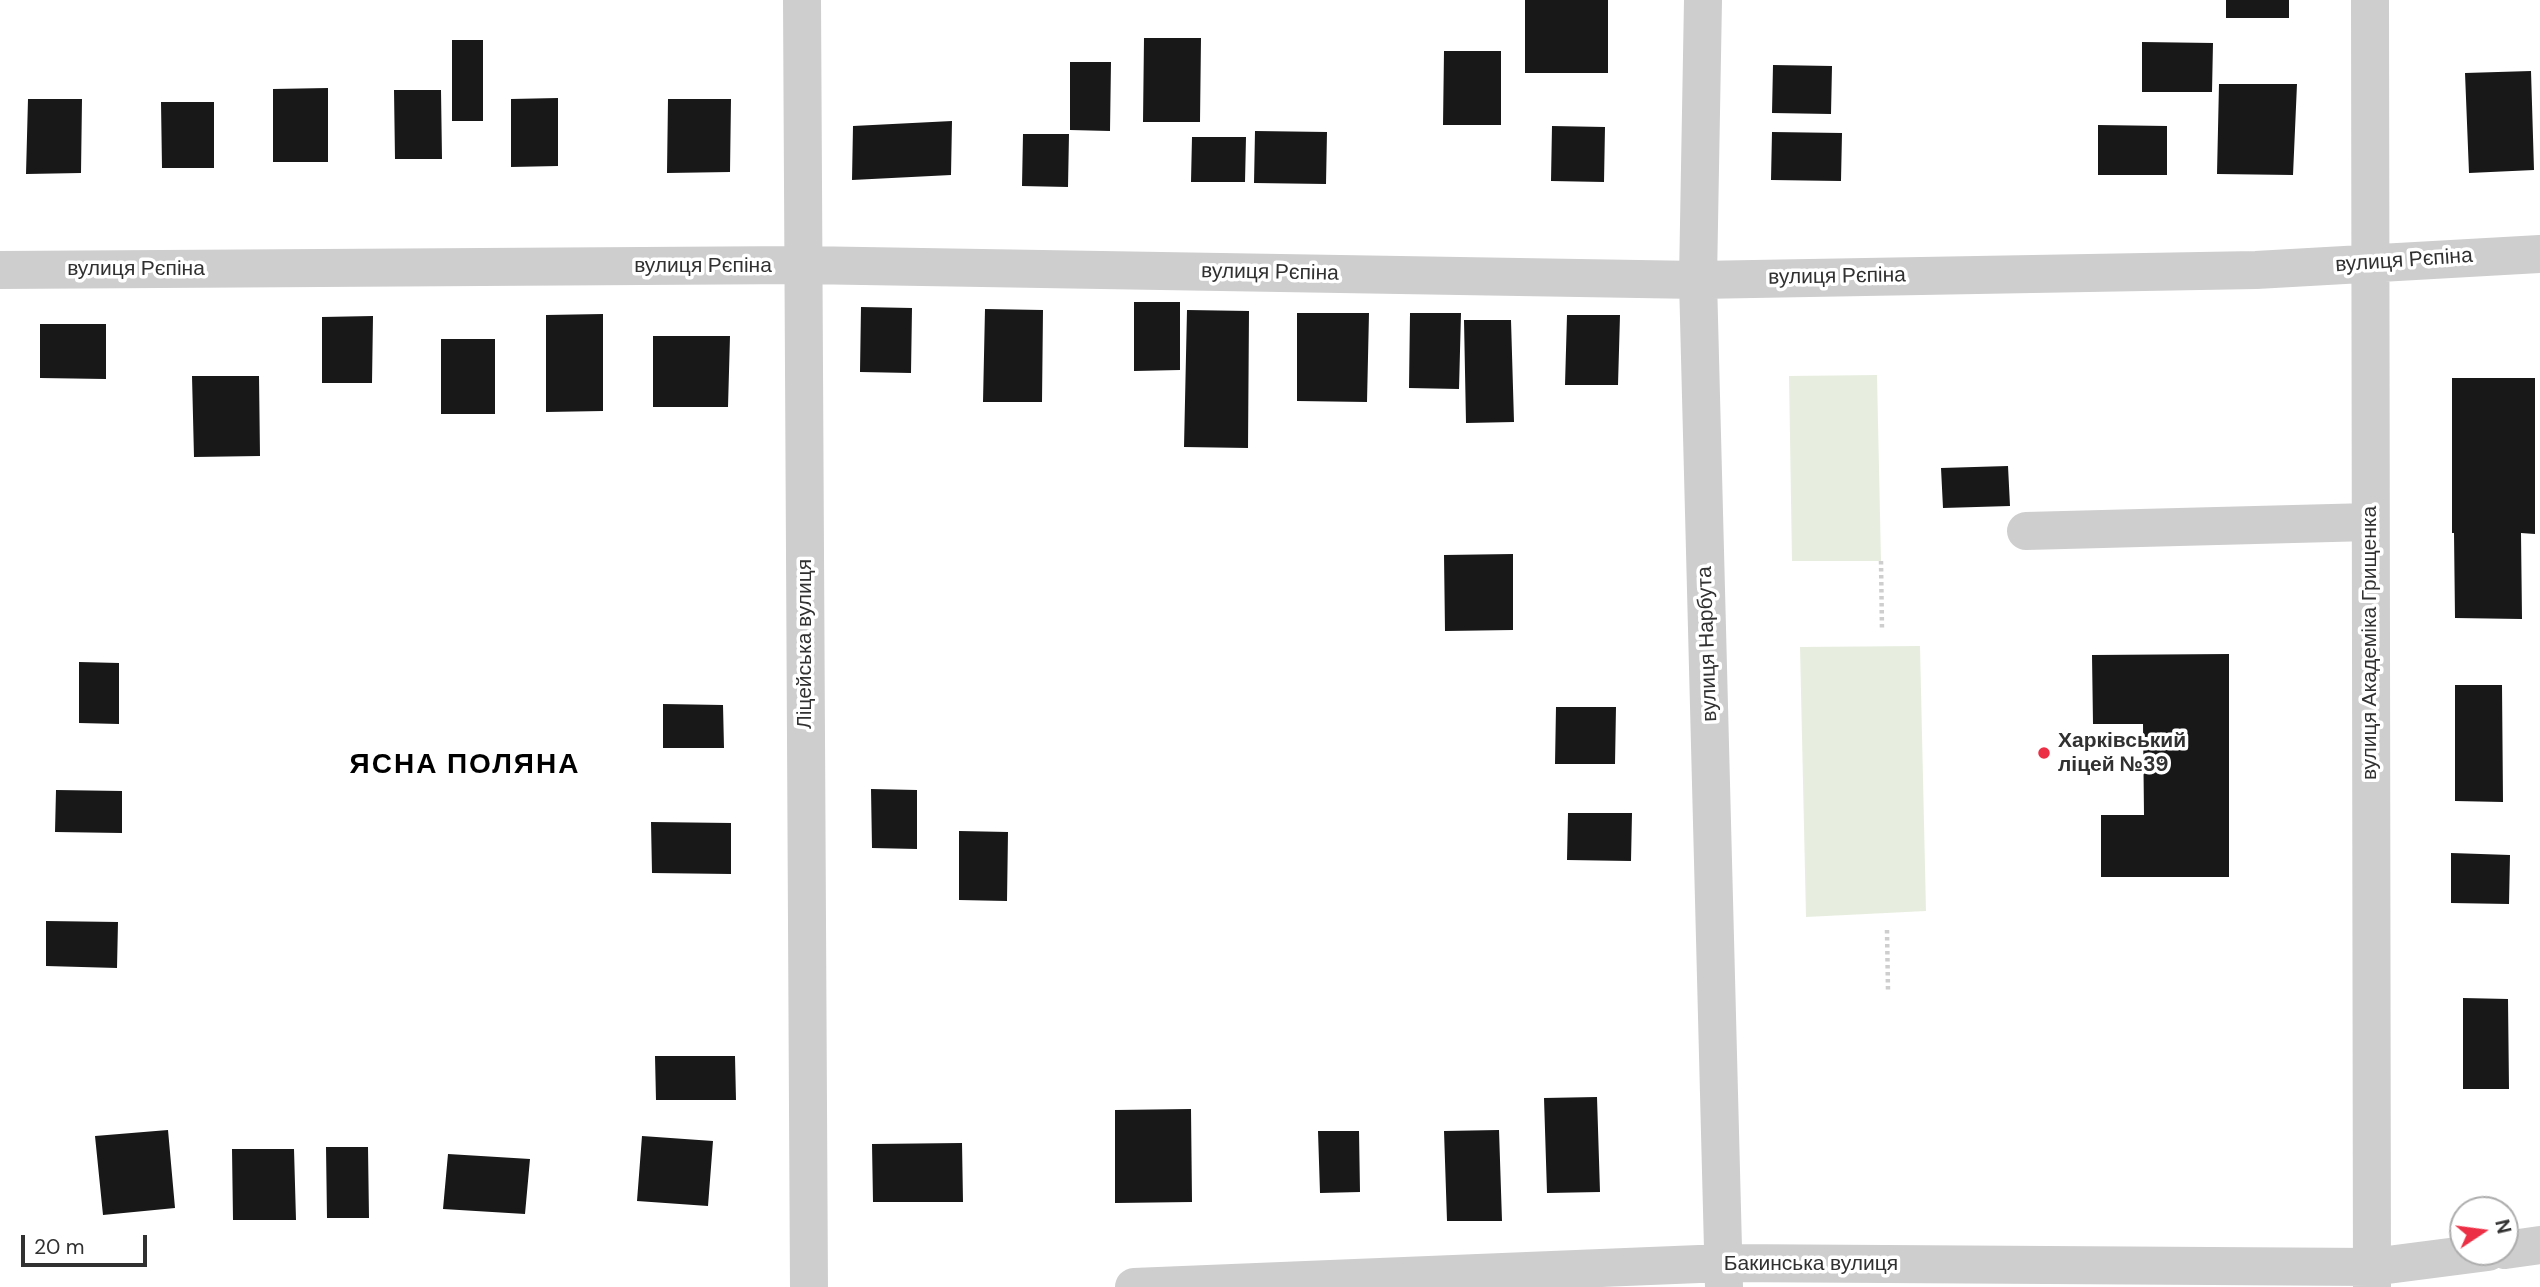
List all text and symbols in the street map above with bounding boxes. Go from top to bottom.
street label: вулиця Рєпіна [2334,244,2474,278]
street label: вулиця Рєпіна [634,253,772,279]
street label: вулиця Рєпіна [67,256,205,282]
street label: вулиця Рєпіна [1201,259,1339,287]
street label: вулиця Рєпіна [1768,263,1906,291]
street label: вулиця Академіка Грищенка [2357,506,2383,780]
street label: Ліцейська вулиця [792,559,818,729]
street label: вулиця Нарбута [1693,566,1723,722]
place label: Харківський ліцей №39 [2058,728,2186,778]
marker: Харківський ліцей №39 [2036,745,2052,761]
district label: ЯСНА ПОЛЯНА [351,749,579,783]
north arrow [2449,1196,2519,1266]
text: N [2489,1217,2517,1236]
scale bar [24,1220,150,1264]
text: 20 m [34,1233,85,1261]
street label: Бакинська вулиця [1724,1251,1898,1277]

